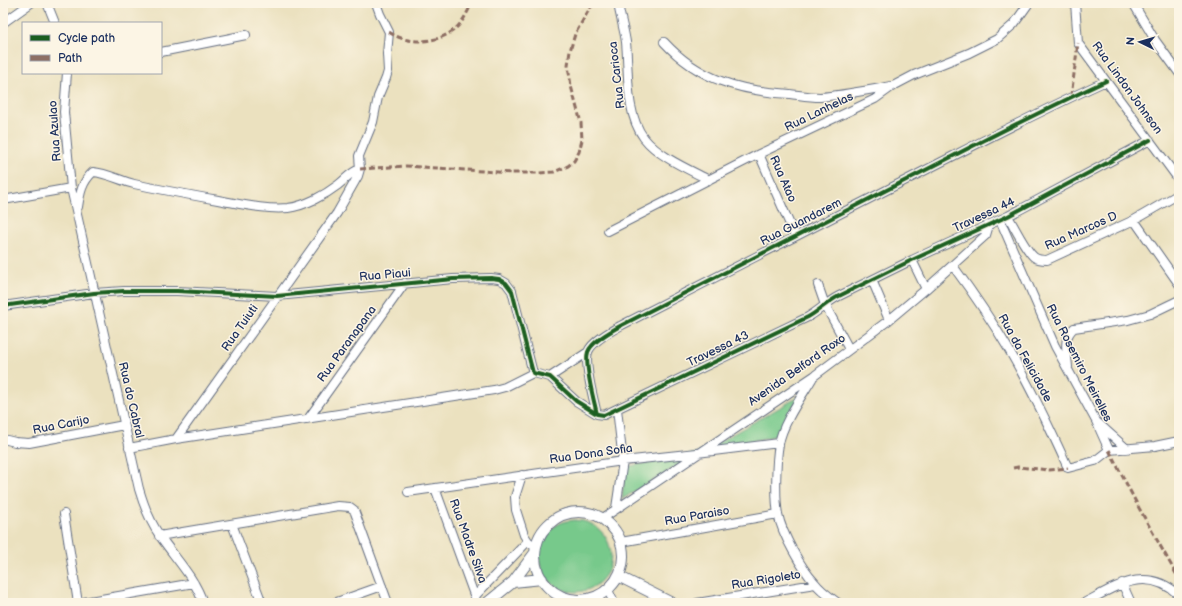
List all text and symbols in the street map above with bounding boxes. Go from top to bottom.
legend [22,22,162,74]
north arrow [1120,22,1160,62]
text: Cycle path [58,31,115,46]
text: N [1124,36,1137,46]
street label: Rua Lindon Johnson [1088,39,1166,137]
street label: Rua Carioca [605,40,629,110]
text: Path [58,51,83,66]
street label: Rua Lanhelas [782,89,856,135]
street label: Rua Azulao [45,100,65,162]
street label: Rua Atao [766,153,800,205]
street label: Travessa 44 [951,194,1018,236]
street label: Rua Guandarem [758,195,844,249]
street label: Rua Marcos D [1042,208,1120,254]
street label: Rua Piaui [358,265,412,285]
street label: Rua Tuiuti [218,301,262,354]
street label: Rua Rosemiro Meirelles [1043,302,1115,425]
street label: Rua Paranapana [314,303,380,385]
street label: Rua da Felicidade [995,311,1055,405]
street label: Travessa 43 [685,328,751,370]
street label: Avenida Belford Roxo [745,331,849,409]
street label: Rua do Cabral [115,360,147,440]
street label: Rua Carijo [31,412,91,438]
street label: Rua Dona Sofia [548,441,634,467]
street label: Rua Madre Silva [446,497,490,585]
street label: Rua Paraiso [663,503,731,529]
street label: Rua Rigoleto [730,567,802,593]

